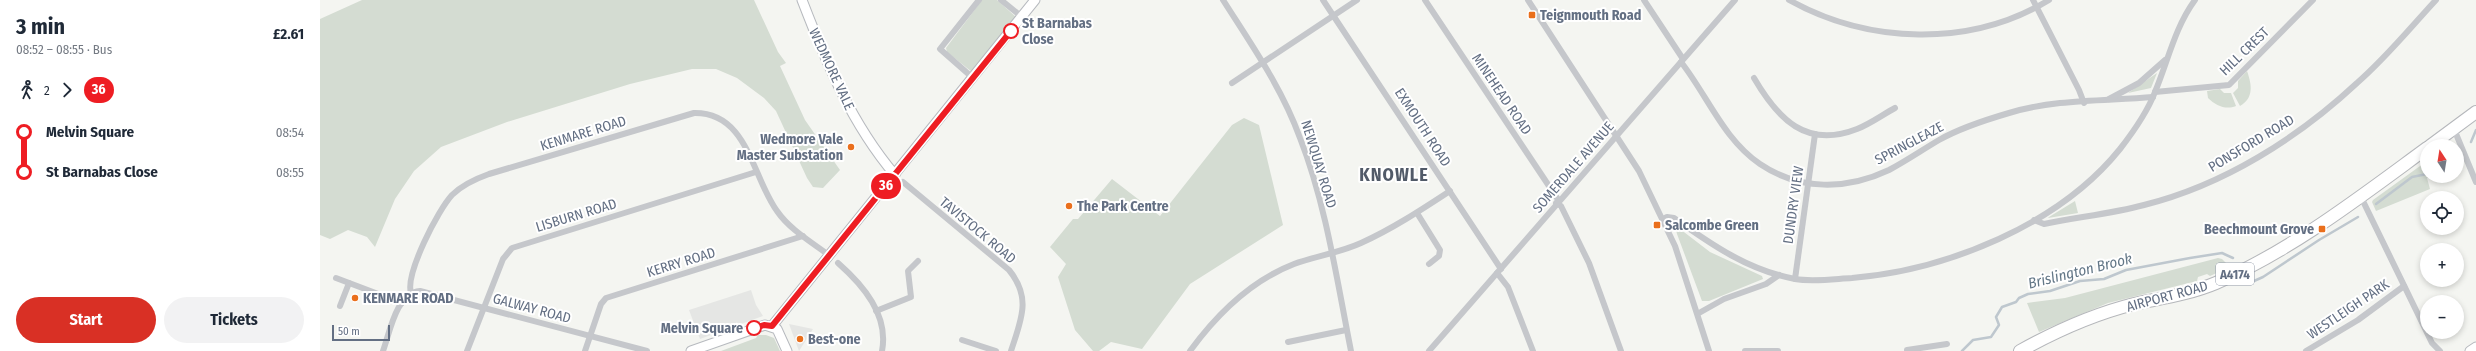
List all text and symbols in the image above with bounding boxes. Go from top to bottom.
place label: Teignmouth Road [1540,7,1641,24]
marker: Teignmouth Road [1527,10,1537,20]
text: 3 min [16,13,65,40]
place label: St Barnabas Close [1022,15,1092,48]
marker: St Barnabas Close [1003,23,1019,39]
street label: HILL CREST [2216,23,2273,79]
text: £2.61 [273,25,304,43]
street label: WEDMORE VALE [805,26,858,113]
text: 08:52 – 08:55 · Bus [16,42,112,57]
street label: MINEHEAD ROAD [1468,50,1535,138]
icon: walk [16,79,38,101]
icon: forward [56,79,78,101]
text: 36 [92,81,106,98]
text: 2 [44,83,50,98]
street label: EXMOUTH ROAD [1391,85,1454,170]
street label: PONSFORD ROAD [2205,111,2297,176]
street label: KENMARE ROAD [538,112,628,155]
street label: NEWQUAY ROAD [1297,118,1340,210]
street label: SOMERDALE AVENUE [1529,118,1618,216]
street label: SPRINGLEAZE [1872,118,1947,169]
text: Melvin Square [46,123,134,141]
text: 08:54 [276,125,304,140]
place label: Wedmore Vale Master Substation [737,131,843,164]
north arrow [2420,139,2464,183]
map controls [2420,139,2464,339]
marker: Wedmore Vale Master Substation [846,142,856,152]
text: St Barnabas Close [46,163,158,181]
district label: KNOWLE [1359,164,1429,186]
text: 08:55 [276,165,304,180]
street label: DUNDRY VIEW [1780,165,1807,245]
line badge: 36 [868,173,904,199]
text: 36 [879,177,893,194]
button: locate [2420,191,2464,235]
street label: TAVISTOCK ROAD [936,193,1019,267]
street label: LISBURN ROAD [534,195,619,236]
place label: The Park Centre [1077,198,1169,215]
marker: The Park Centre [1064,201,1074,211]
place label: Salcombe Green [1665,217,1759,234]
marker: Salcombe Green [1652,220,1662,230]
place label: Beechmount Grove [2204,221,2314,238]
marker: Beechmount Grove [2317,224,2327,234]
button: + [2420,243,2464,287]
street label: KERRY ROAD [645,244,717,281]
water label: Brislington Brook [2026,249,2135,293]
road number: A4174 [2216,263,2254,285]
street label: WESTLEIGH PARK [2304,275,2393,343]
street label: AIRPORT ROAD [2125,277,2210,316]
place label: KENMARE ROAD [363,290,454,307]
street label: GALWAY ROAD [491,290,573,327]
marker: KENMARE ROAD [350,293,360,303]
button: − [2420,295,2464,339]
button: Start [16,297,156,343]
button: Tickets [164,297,304,343]
place label: Melvin Square [661,320,743,337]
marker: Melvin Square [746,320,762,336]
scale bar [332,323,390,342]
text: 50 m [338,325,360,338]
place label: Best-one [808,331,861,348]
marker: Best-one [795,334,805,344]

